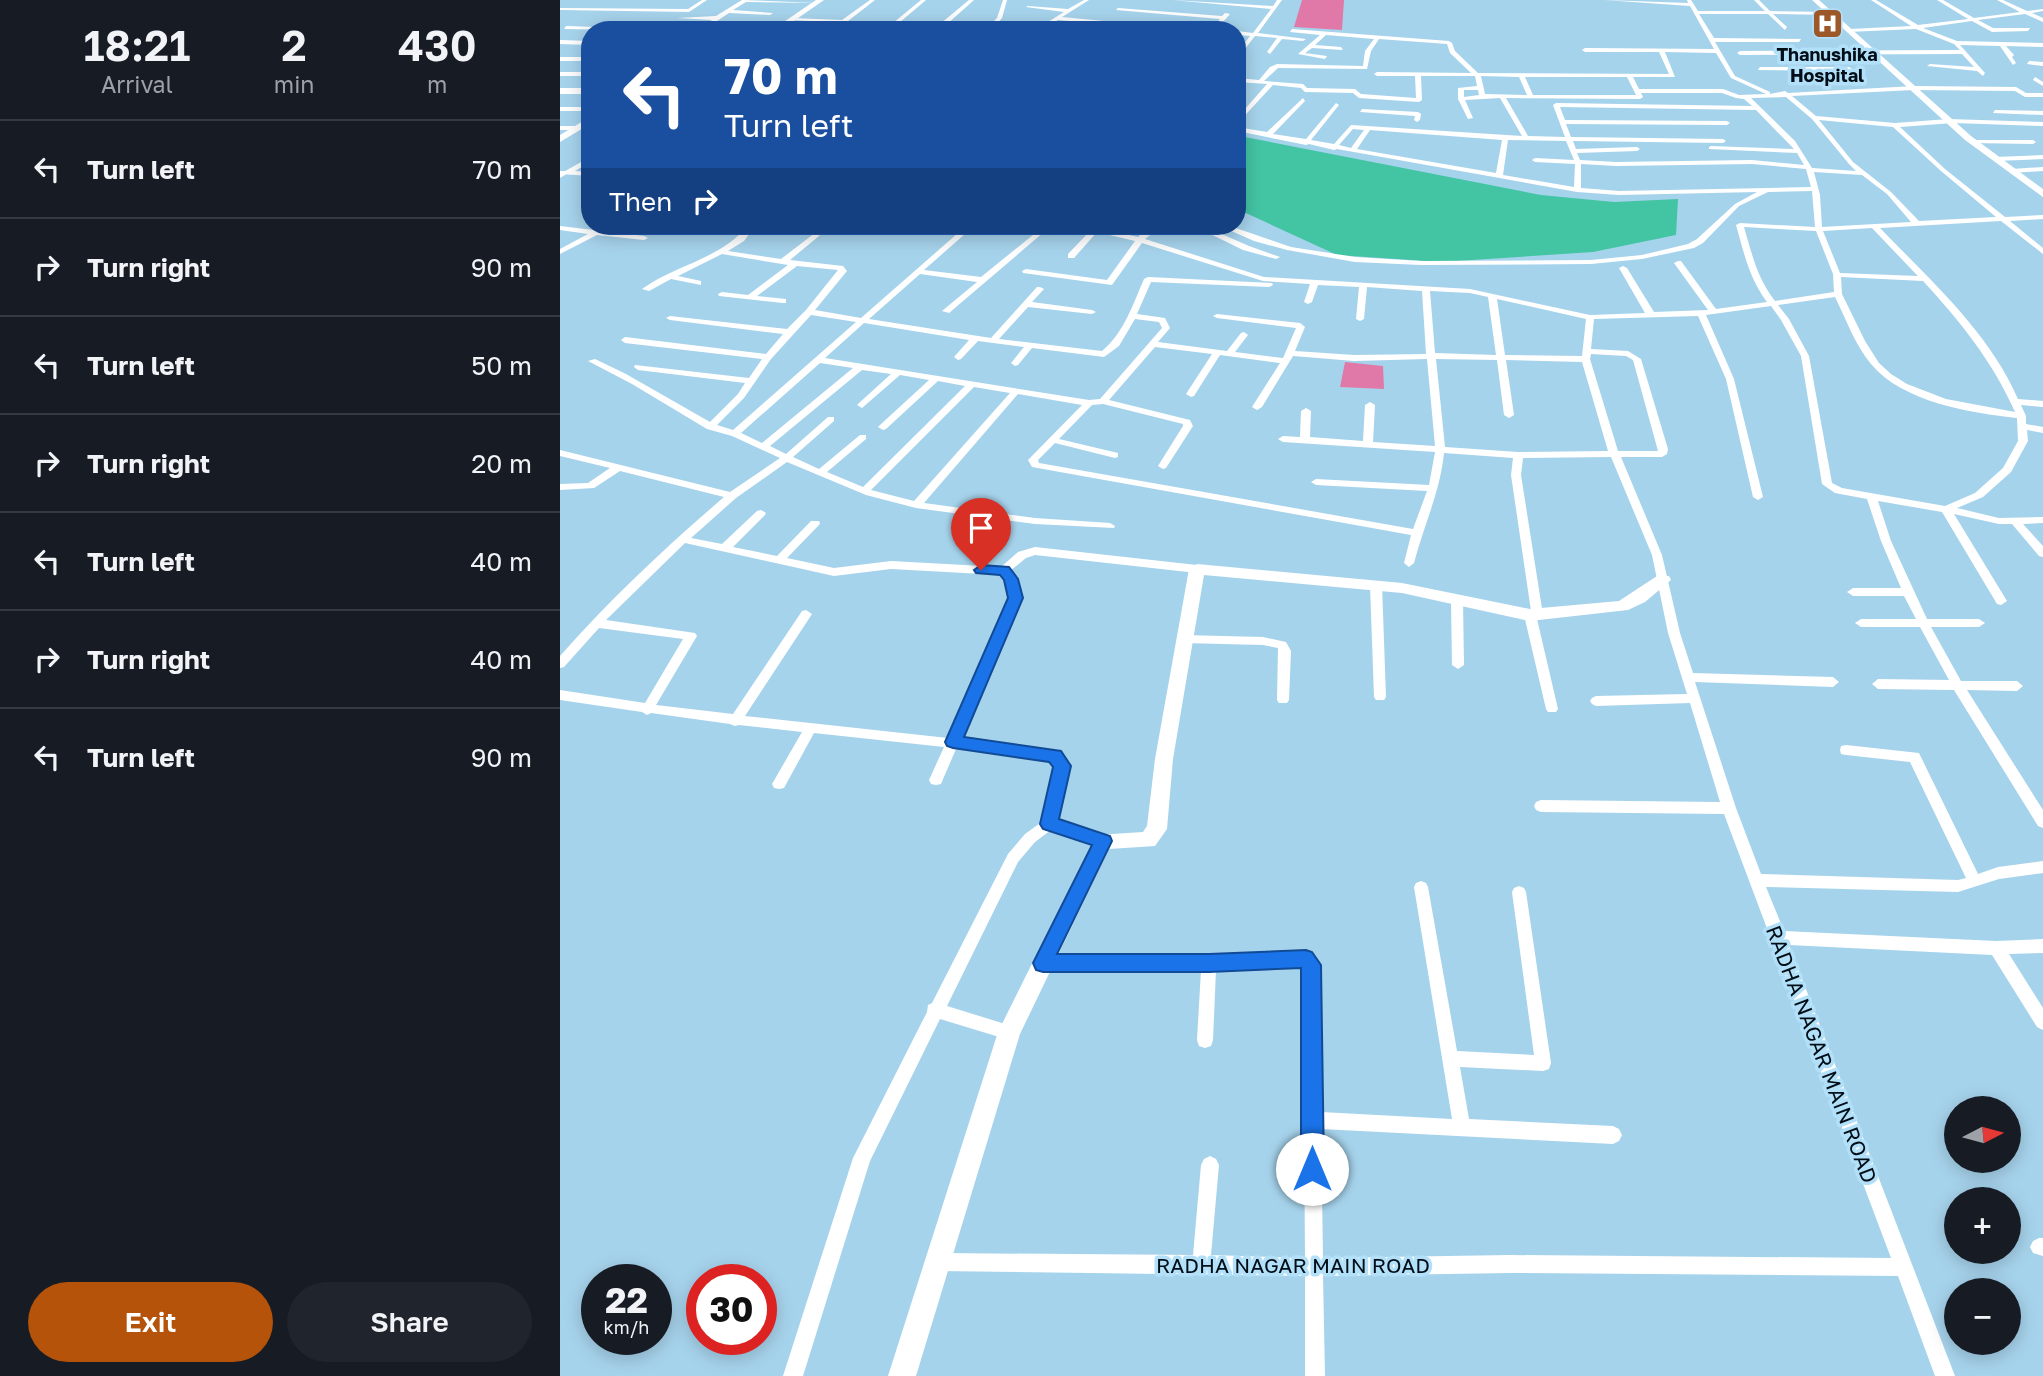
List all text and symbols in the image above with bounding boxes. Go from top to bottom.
hospital icon: Thanushika Hospital [1810,6,1844,40]
text: 18:21 [83,20,190,70]
text: 2 [282,20,307,70]
text: 430 [398,20,477,70]
place label: Thanushika Hospital [1776,43,1878,86]
text: 70 m [724,46,838,105]
icon: left [609,49,700,140]
text: Arrival [101,70,173,98]
text: min [274,70,314,98]
text: m [427,70,447,98]
text: Turn left [724,106,853,144]
icon: left [28,150,66,188]
text: Turn left [87,154,195,185]
text: 70 m [473,154,532,185]
icon: right [686,182,724,220]
text: Then [609,186,672,217]
icon: right [28,248,66,286]
text: Turn right [87,252,210,283]
text: 90 m [471,252,532,283]
icon: left [28,346,66,384]
text: Turn left [87,350,195,381]
text: 50 m [471,350,532,381]
icon: right [28,444,66,482]
text: Turn right [87,448,210,479]
text: 20 m [471,448,532,479]
pin [951,498,1011,570]
icon: arrive [962,509,1000,547]
icon: left [28,542,66,580]
text: Turn left [87,546,195,577]
text: 40 m [471,546,532,577]
icon: right [28,640,66,678]
text: Turn right [87,644,210,675]
text: 40 m [471,644,532,675]
icon: left [28,738,66,776]
text: Turn left [87,742,195,773]
text: 90 m [471,742,532,773]
street label: RADHA NAGAR MAIN ROAD [1761,921,1883,1187]
north arrow [1944,1096,2021,1172]
map controls [1944,1096,2021,1355]
position arrow [1275,1132,1349,1206]
button: + [1944,1187,2021,1264]
street label: RADHA NAGAR MAIN ROAD [1156,1252,1430,1278]
speed limit sign: 30 [686,1264,777,1355]
button: − [1944,1278,2021,1355]
text: 22 [605,1279,648,1321]
button: Exit [28,1282,273,1362]
button: Share [287,1282,532,1362]
text: km/h [604,1316,649,1338]

